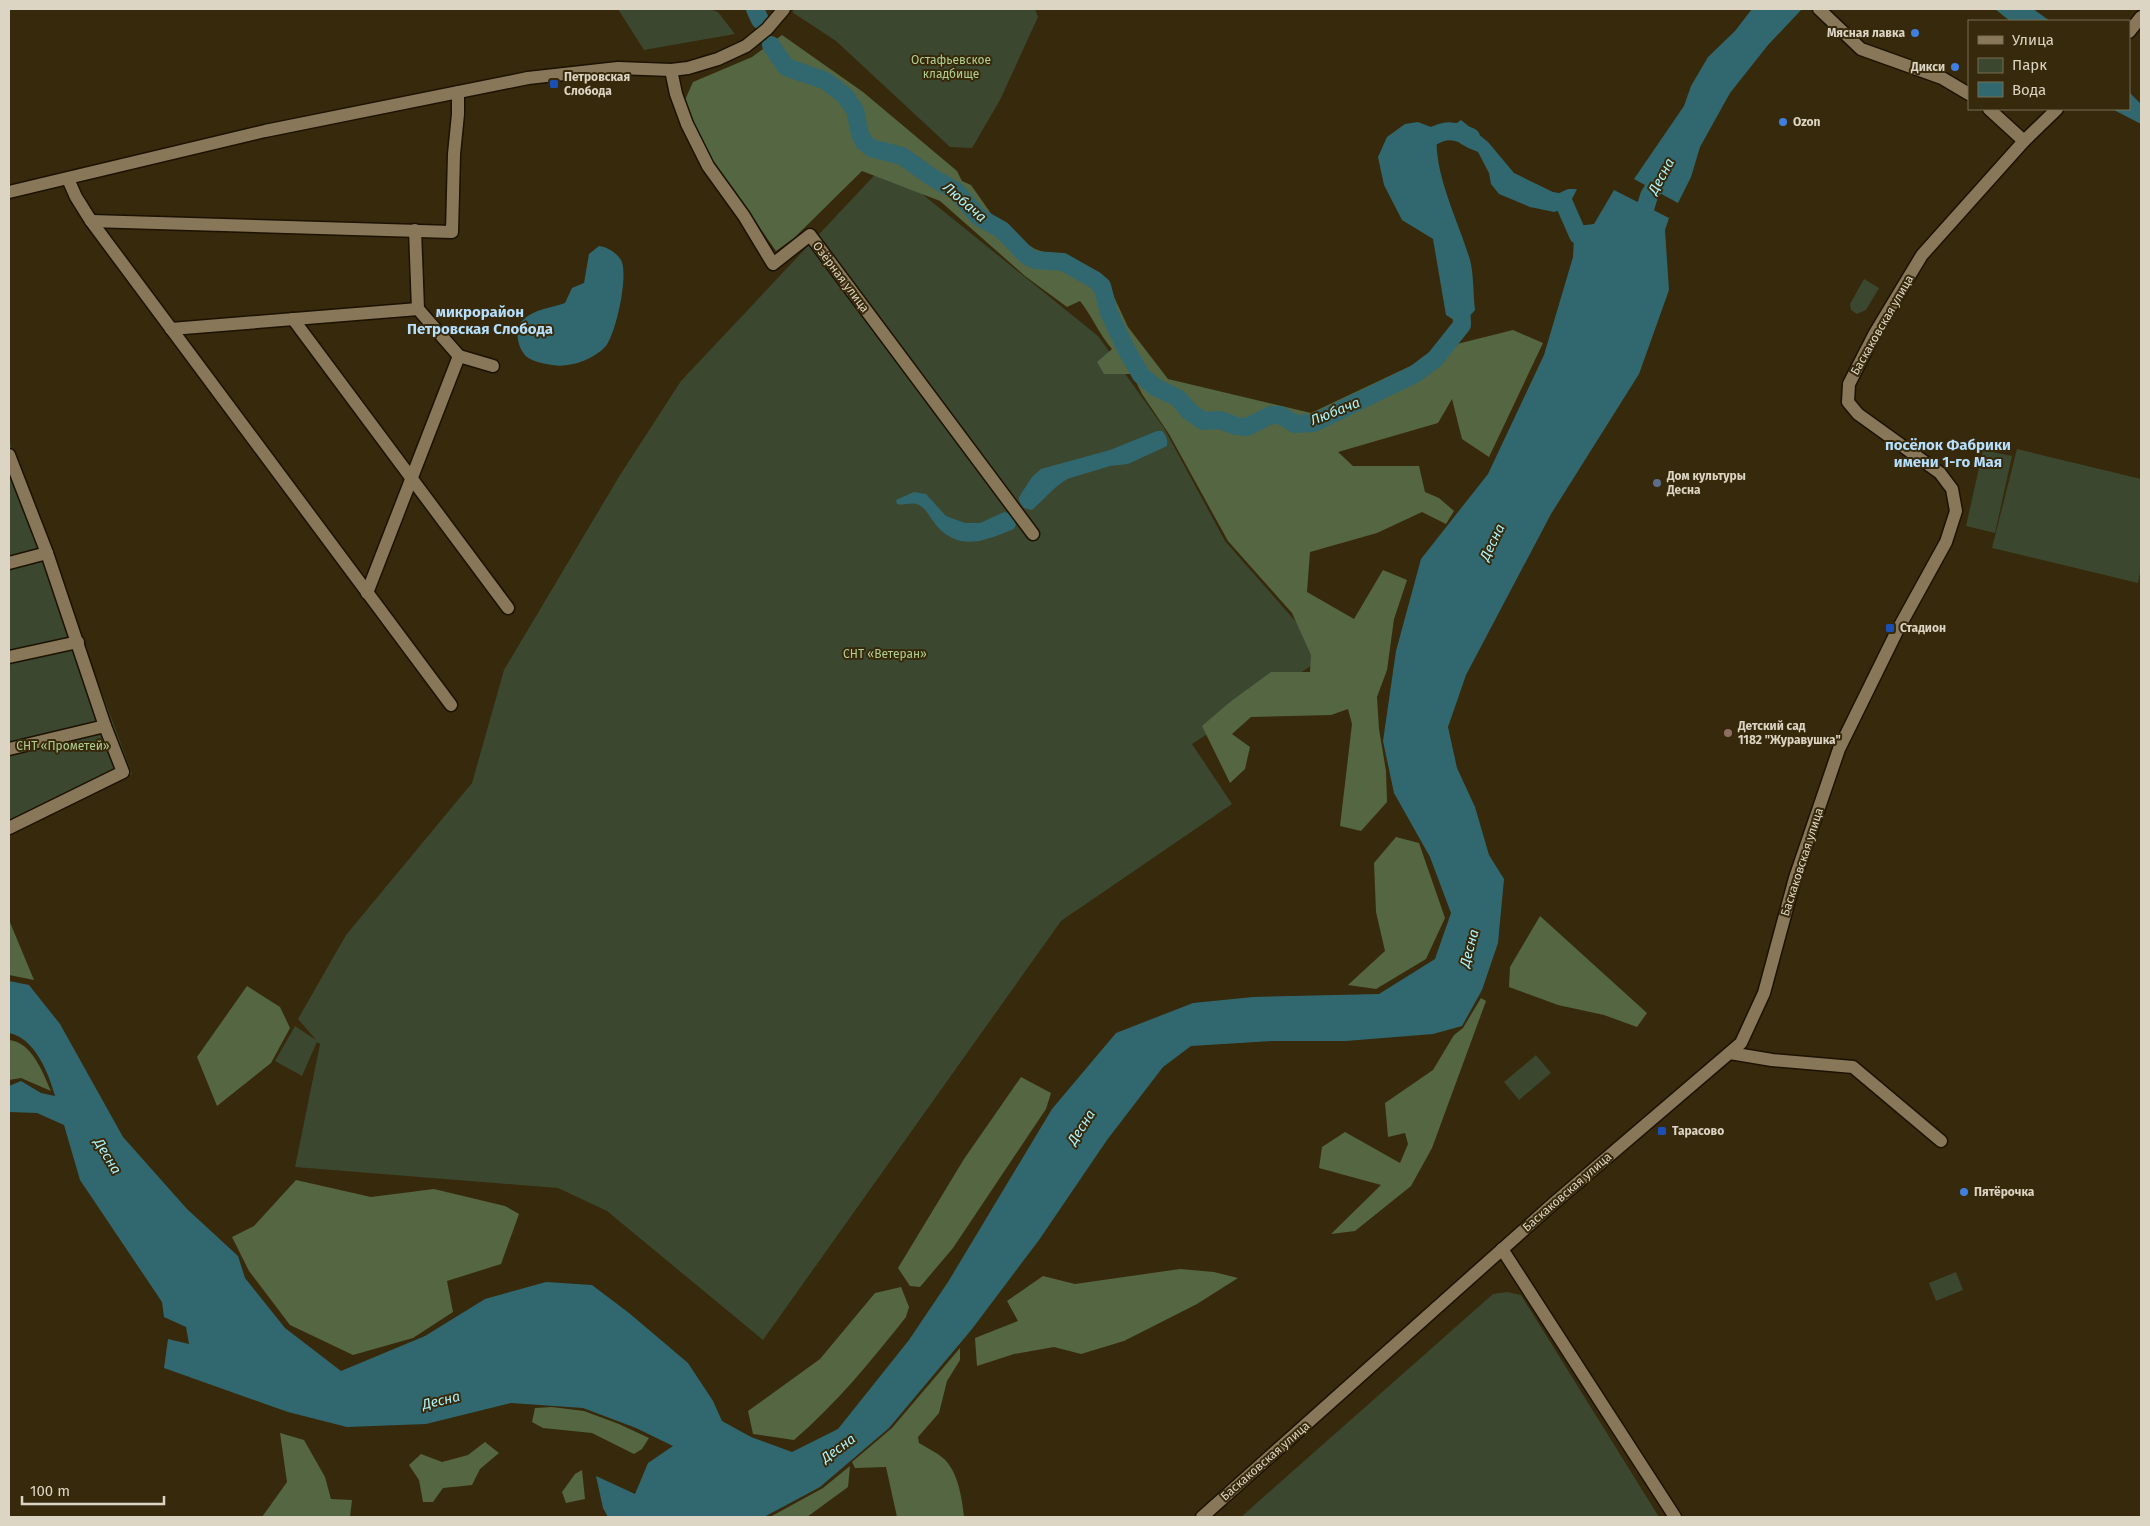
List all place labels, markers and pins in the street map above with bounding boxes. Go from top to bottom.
place label: Мясная лавка [1827,26,1905,40]
marker: Мясная лавка [1909,27,1921,39]
place label: Дикси [1910,60,1945,74]
marker: Дикси [1949,61,1961,73]
place label: Петровская Слобода [564,70,630,98]
marker: Петровская Слобода [548,78,560,90]
place label: Ozon [1793,115,1821,129]
marker: Ozon [1777,116,1789,128]
place label: Дом культуры Десна [1666,469,1746,497]
marker: Дом культуры Десна [1651,477,1663,489]
place label: Стадион [1900,621,1946,635]
marker: Стадион [1884,622,1896,634]
place label: Детский сад 1182 "Журавушка" [1737,719,1841,747]
marker: Детский сад 1182 "Журавушка" [1722,727,1734,739]
place label: Тарасово [1672,1124,1724,1138]
marker: Тарасово [1656,1125,1668,1137]
place label: Пятёрочка [1974,1185,2035,1199]
marker: Пятёрочка [1958,1186,1970,1198]

